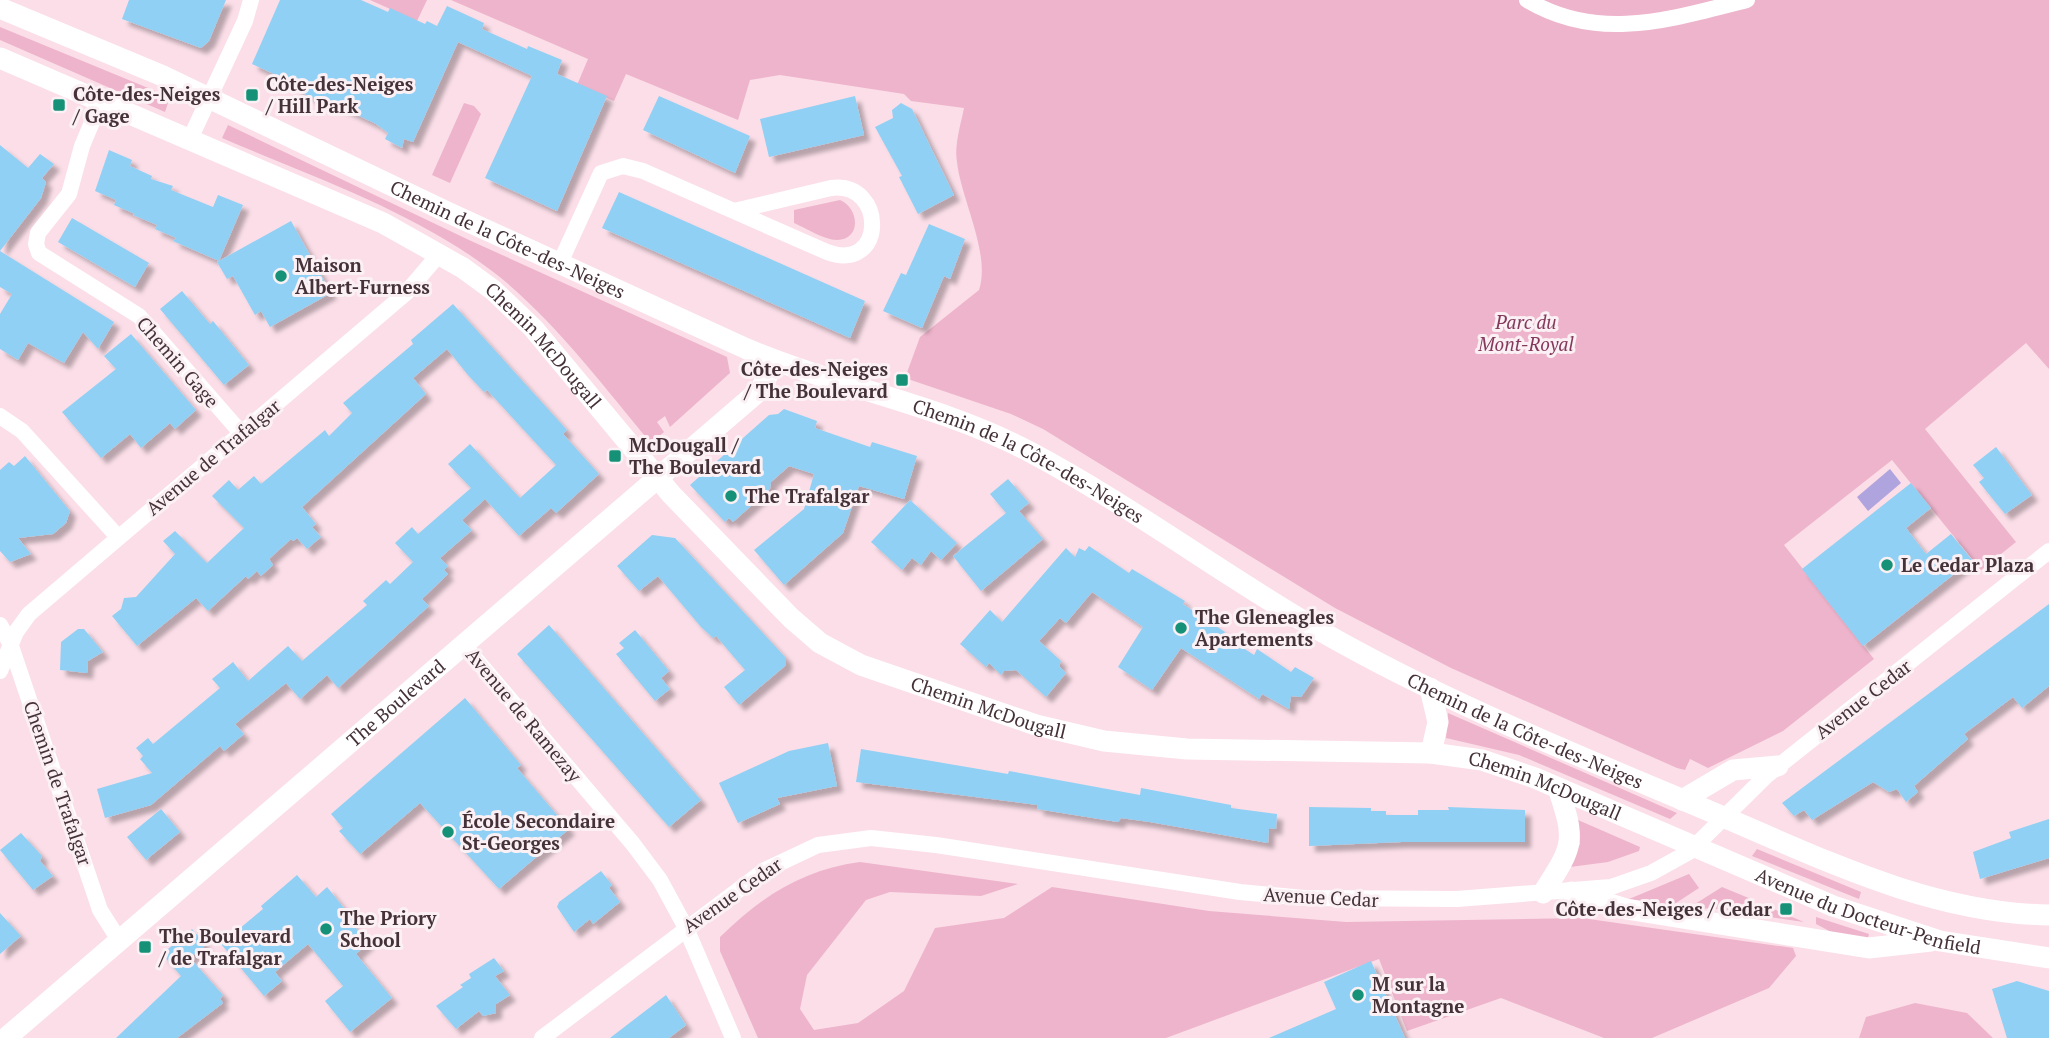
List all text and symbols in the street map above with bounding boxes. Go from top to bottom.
place label: Côte-des-Neiges / Hill Park [265,71,414,118]
place label: Côte-des-Neiges / Gage [72,81,221,128]
marker: Côte-des-Neiges / Hill Park [244,87,260,103]
marker: Côte-des-Neiges / Gage [51,97,67,113]
street label: Chemin de la Côte-des-Neiges [386,174,629,304]
place label: Maison Albert-Furness [295,252,430,299]
marker: Maison Albert-Furness [273,268,289,284]
street label: Chemin McDougall [481,276,608,413]
park label: Parc du Mont-Royal [1477,309,1574,356]
street label: Chemin Gage [132,311,225,413]
place label: Côte-des-Neiges / The Boulevard [741,356,889,403]
marker: Côte-des-Neiges / The Boulevard [894,372,910,388]
street label: Avenue de Trafalgar [140,392,286,520]
street label: Chemin de la Côte-des-Neiges [910,393,1149,528]
place label: McDougall / The Boulevard [629,432,762,479]
marker: McDougall / The Boulevard [607,448,623,464]
place label: The Trafalgar [745,483,870,508]
marker: The Trafalgar [723,488,739,504]
place label: Le Cedar Plaza [1901,552,2035,577]
marker: Le Cedar Plaza [1879,557,1895,573]
place label: The Gleneagles Apartements [1195,604,1334,651]
marker: The Gleneagles Apartements [1173,620,1189,636]
street label: Avenue de Ramezay [461,643,588,787]
street label: The Boulevard [341,653,450,752]
street label: Avenue Cedar [1809,653,1916,744]
street label: Chemin de la Côte-des-Neiges [1403,666,1647,794]
street label: Chemin McDougall [908,670,1069,744]
street label: Chemin de Trafalgar [19,697,99,869]
street label: Chemin McDougall [1467,745,1626,826]
place label: École Secondaire St-Georges [462,808,615,855]
marker: École Secondaire St-Georges [440,824,456,840]
street label: Avenue Cedar [677,851,787,938]
street label: Avenue du Docteur-Penfield [1752,861,1983,959]
street label: Avenue Cedar [1263,881,1380,912]
place label: Côte-des-Neiges / Cedar [1556,896,1773,921]
marker: Côte-des-Neiges / Cedar [1778,901,1794,917]
place label: The Priory School [340,905,437,952]
marker: The Priory School [318,921,334,937]
place label: The Boulevard / de Trafalgar [158,923,292,970]
marker: The Boulevard / de Trafalgar [137,939,153,955]
place label: M sur la Montagne [1372,971,1465,1018]
marker: M sur la Montagne [1350,987,1366,1003]

